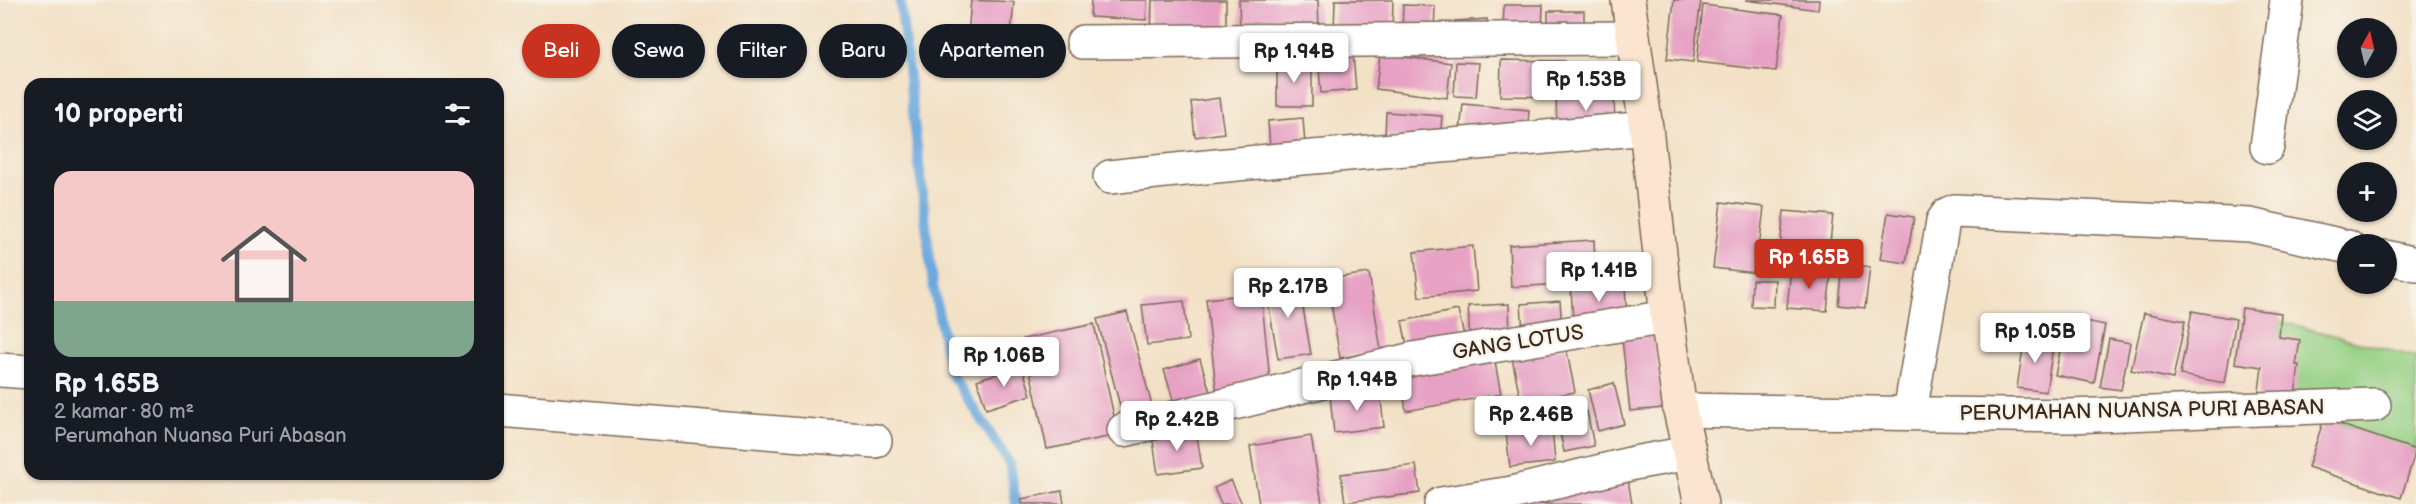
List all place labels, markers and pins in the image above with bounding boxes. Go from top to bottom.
pin: Rp 1.94B [1232,33,1356,84]
pin: Rp 1.53B [1524,61,1648,112]
pin: Rp 1.65B [1747,239,1871,290]
pin: Rp 1.41B [1537,252,1661,303]
pin: Rp 2.17B [1226,268,1350,319]
pin: Rp 1.05B [1973,313,2097,364]
pin: Rp 1.06B [942,337,1066,388]
pin: Rp 1.94B [1295,361,1419,412]
pin: Rp 2.46B [1469,396,1593,447]
pin: Rp 2.42B [1115,401,1239,452]

